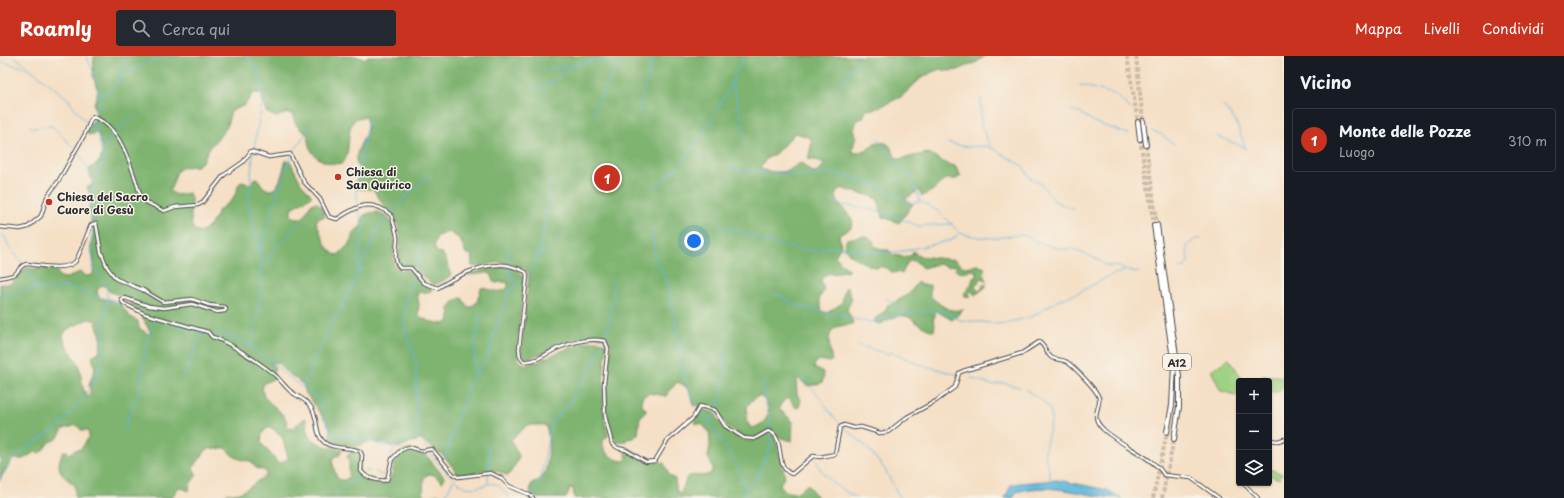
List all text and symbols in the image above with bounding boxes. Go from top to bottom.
search box [116,10,396,46]
text: Roamly [20,14,92,42]
icon: search [130,17,152,39]
text: Cerca qui [162,17,230,40]
text: Mappa [1355,18,1402,39]
text: Livelli [1424,18,1460,39]
text: Condividi [1482,18,1544,39]
text: Vicino [1300,69,1351,95]
text: Monte delle Pozze [1339,119,1471,142]
text: 1 [1311,131,1317,150]
text: 310 m [1508,131,1547,150]
text: Luogo [1339,142,1375,161]
place label: Chiesa di San Quirico [346,163,411,193]
pin: 1 [594,163,620,193]
marker: Chiesa di San Quirico [333,172,343,182]
place label: Chiesa del Sacro Cuore di Gesù [57,188,149,218]
marker: Chiesa del Sacro Cuore di Gesù [44,197,54,207]
your location [684,231,704,251]
road number: A12 [1163,354,1191,370]
map controls [1236,378,1272,486]
button: + [1236,378,1272,414]
button: − [1236,414,1272,450]
button: layers [1236,450,1272,486]

